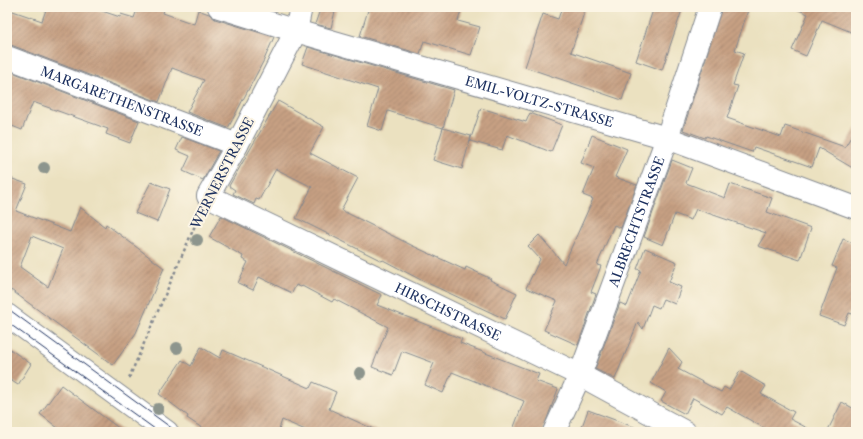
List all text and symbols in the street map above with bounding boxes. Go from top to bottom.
street label: MARGARETHENSTRASSE [39,63,205,139]
street label: EMIL-VOLTZ-STRASSE [463,72,615,130]
street label: WERNERSTRASSE [186,114,257,232]
street label: ALBRECHTSTRASSE [605,154,668,290]
street label: HIRSCHSTRASSE [392,279,504,344]

